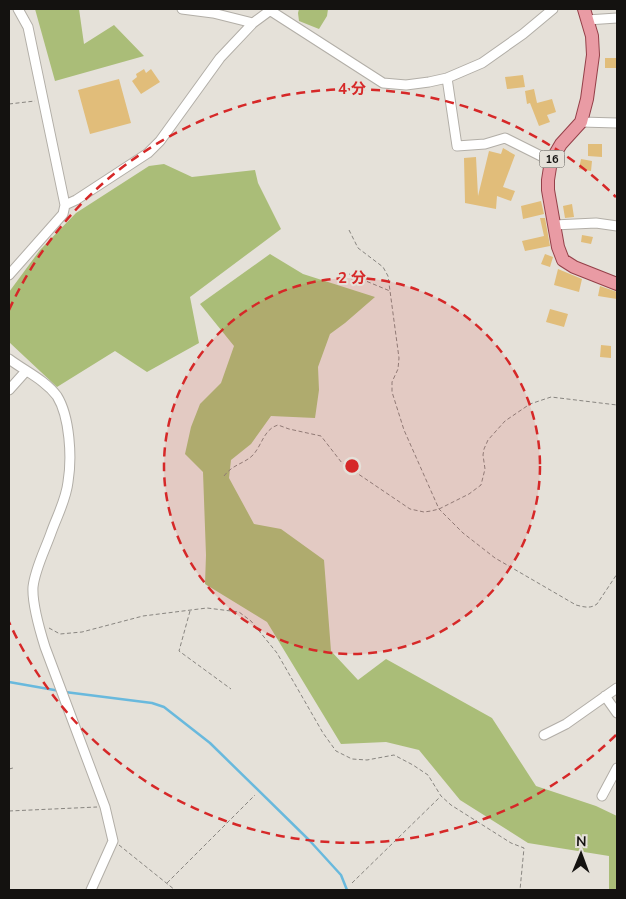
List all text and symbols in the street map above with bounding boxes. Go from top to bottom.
text: 4 分 [338,79,366,99]
road number: 16 [540,150,564,168]
text: 2 分 [338,268,366,288]
centre of rings [343,457,361,475]
north arrow [556,829,606,879]
text: N [576,832,587,851]

